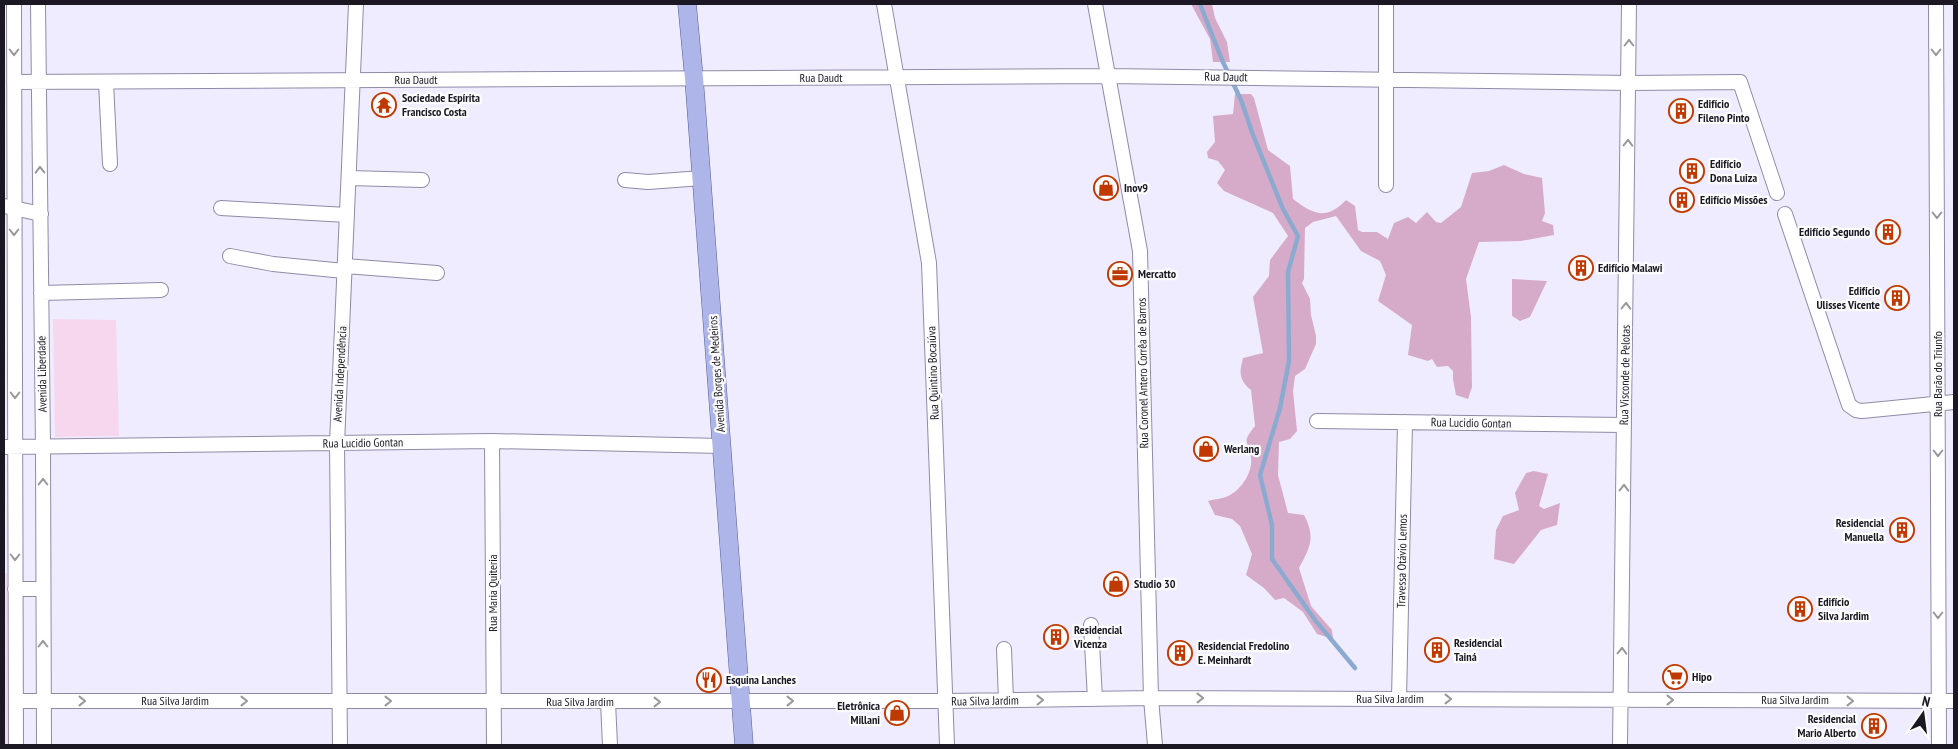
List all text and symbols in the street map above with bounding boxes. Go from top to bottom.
one-way arrow [1624,39,1634,47]
one-way arrow [9,49,19,57]
one-way arrow [1931,49,1941,57]
street label: Rua Daudt [1204,69,1248,84]
street label: Rua Daudt [799,70,843,85]
street label: Rua Daudt [394,72,438,87]
place label: Sociedade Espírita Francisco Costa [402,90,480,119]
temple icon: Sociedade Espírita Francisco Costa [371,92,397,118]
place label: Edifício Fileno Pinto [1698,96,1750,125]
building icon: Edifício Fileno Pinto [1668,98,1694,124]
one-way arrow [1623,139,1633,147]
place label: Edifício Dona Luiza [1710,156,1757,185]
building icon: Edifício Dona Luiza [1679,158,1705,184]
one-way arrow [35,166,45,174]
shop icon: Inov9 [1093,175,1119,201]
place label: Inov9 [1124,180,1148,195]
building icon: Edifício Missões [1669,187,1695,213]
place label: Edifício Missões [1700,192,1768,207]
one-way arrow [1932,212,1942,219]
building icon: Edifício Segundo [1875,219,1901,245]
place label: Edifício Segundo [1799,224,1871,239]
one-way arrow [9,229,19,237]
building icon: Edifício Malawi [1568,255,1594,281]
place label: Edifício Malawi [1598,260,1663,275]
office icon: Mercatto [1107,261,1133,287]
place label: Mercatto [1138,266,1177,281]
place label: Edifício Ulisses Vicente [1816,283,1881,312]
building icon: Edifício Ulisses Vicente [1884,285,1910,311]
street label: Rua Coronel Antero Corrêa de Barros [1134,298,1151,448]
one-way arrow [1621,302,1631,310]
street label: Avenida Borges de Medeiros [705,315,728,433]
street label: Avenida Independência [329,325,350,422]
street label: Rua Visconde de Pelotas [1616,325,1633,425]
street label: Rua Quintino Bocaiúva [923,326,942,420]
street label: Rua Barão do Triunfo [1930,331,1945,417]
street label: Avenida Liberdade [33,336,50,412]
one-way arrow [10,392,20,399]
street label: Rua Lucidio Gontan [1431,414,1511,431]
street label: Rua Lucidio Gontan [323,434,403,451]
shop icon: Werlang [1193,436,1219,462]
place label: Werlang [1223,441,1259,456]
one-way arrow [1933,449,1943,457]
one-way arrow [38,477,48,485]
one-way arrow [1619,484,1629,492]
street label: Travessa Otávio Lemos [1393,514,1410,608]
place label: Residencial Manuella [1836,515,1884,544]
building icon: Residencial Manuella [1889,517,1915,543]
one-way arrow [10,554,20,562]
street label: Rua Maria Quiteria [485,554,500,632]
shop icon: Studio 30 [1103,571,1129,597]
place label: Studio 30 [1134,576,1176,591]
place label: Edifício Silva Jardim [1818,594,1869,623]
building icon: Edifício Silva Jardim [1787,596,1813,622]
one-way arrow [1933,611,1944,619]
place label: Residencial Vicenza [1073,622,1122,651]
building icon: Residencial Vicenza [1043,624,1069,650]
place label: Residencial Tainá [1454,635,1502,664]
building icon: Residencial Tainá [1424,637,1450,663]
place label: Residencial Fredolino E. Meinhardt [1198,638,1290,667]
one-way arrow [38,640,48,648]
building icon: Residencial Fredolino E. Meinhardt [1167,640,1193,666]
one-way arrow [1617,647,1627,654]
supermarket icon: Hipo [1662,664,1688,690]
restaurant icon: Esquina Lanches [696,667,722,693]
place label: Hipo [1692,669,1712,684]
place label: Esquina Lanches [726,672,796,687]
north arrow [1898,689,1948,739]
street label: Rua Silva Jardim [1356,691,1424,706]
street label: Rua Silva Jardim [951,692,1019,709]
street label: Rua Silva Jardim [1761,692,1829,707]
text: N [1920,692,1932,711]
street label: Rua Silva Jardim [141,693,209,708]
one-way arrow [1196,693,1204,704]
street label: Rua Silva Jardim [546,694,614,709]
one-way arrow [1444,694,1452,704]
one-way arrow [1036,695,1044,705]
one-way arrow [1666,695,1674,705]
one-way arrow [78,696,86,706]
one-way arrow [240,696,248,706]
one-way arrow [384,696,392,706]
one-way arrow [786,696,794,706]
one-way arrow [1846,696,1854,706]
one-way arrow [654,697,661,707]
place label: Eletrônica Millani [837,698,880,727]
shop icon: Eletrônica Millani [884,700,910,726]
place label: Residencial Mario Alberto [1797,711,1857,740]
building icon: Residencial Mario Alberto [1861,713,1887,739]

